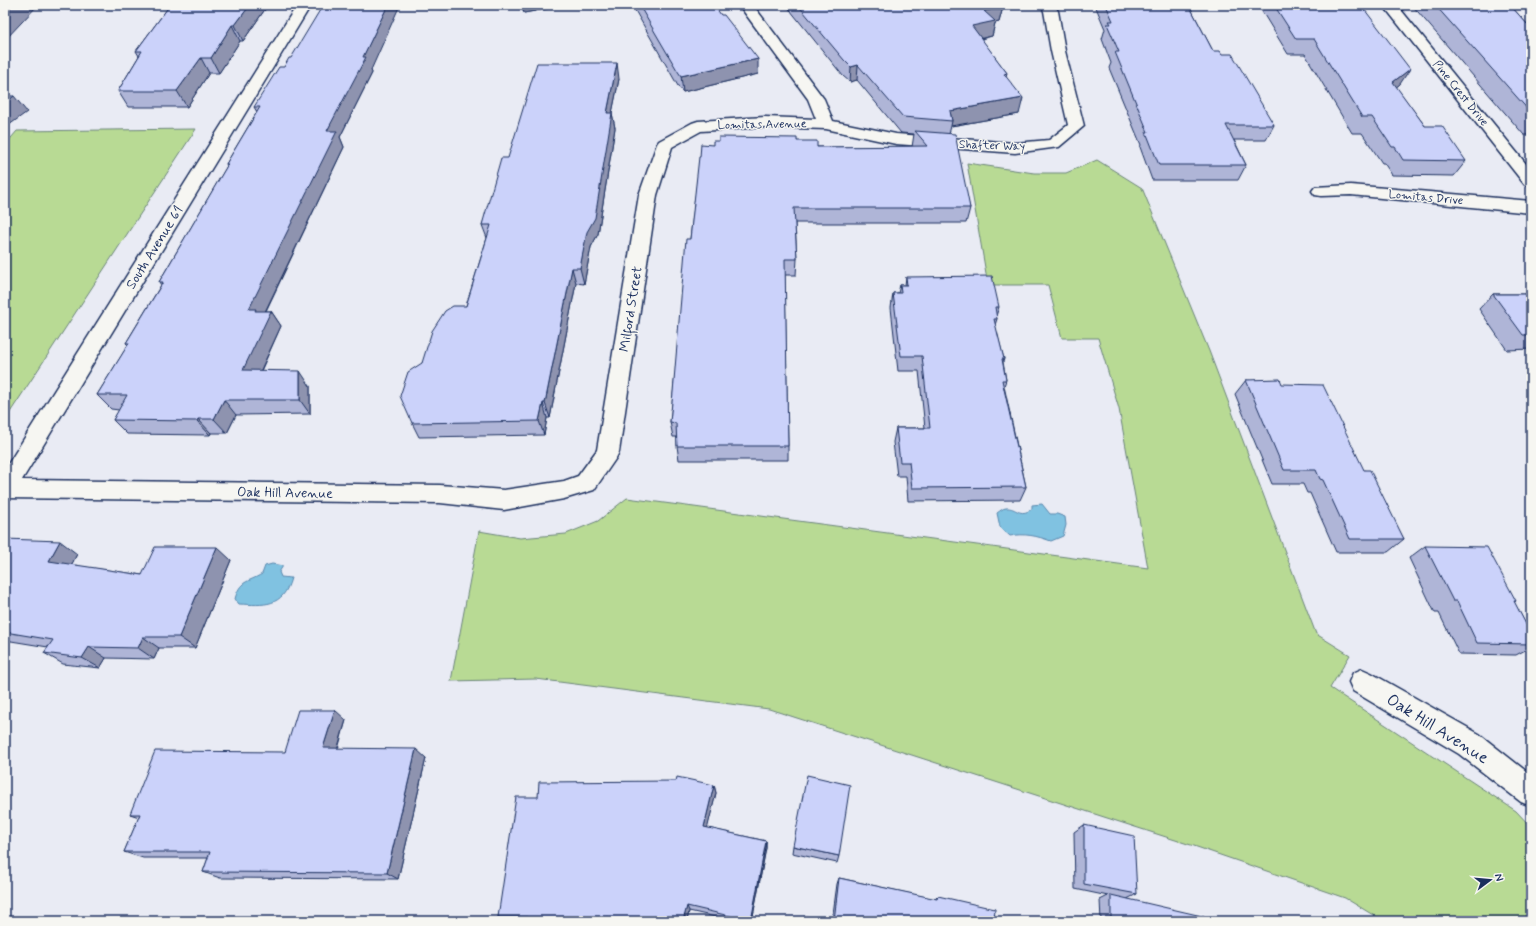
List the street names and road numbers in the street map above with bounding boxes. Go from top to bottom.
street label: Pine Crest Drive [1429,57,1492,130]
street label: Lomitas Avenue [717,116,807,134]
street label: Shafter Way [959,137,1026,155]
street label: Lomitas Drive [1388,187,1464,209]
street label: South Avenue 61 [122,202,188,293]
street label: Milford Street [615,265,649,354]
street label: Oak Hill Avenue [237,483,333,503]
street label: Oak Hill Avenue [1382,689,1493,769]

